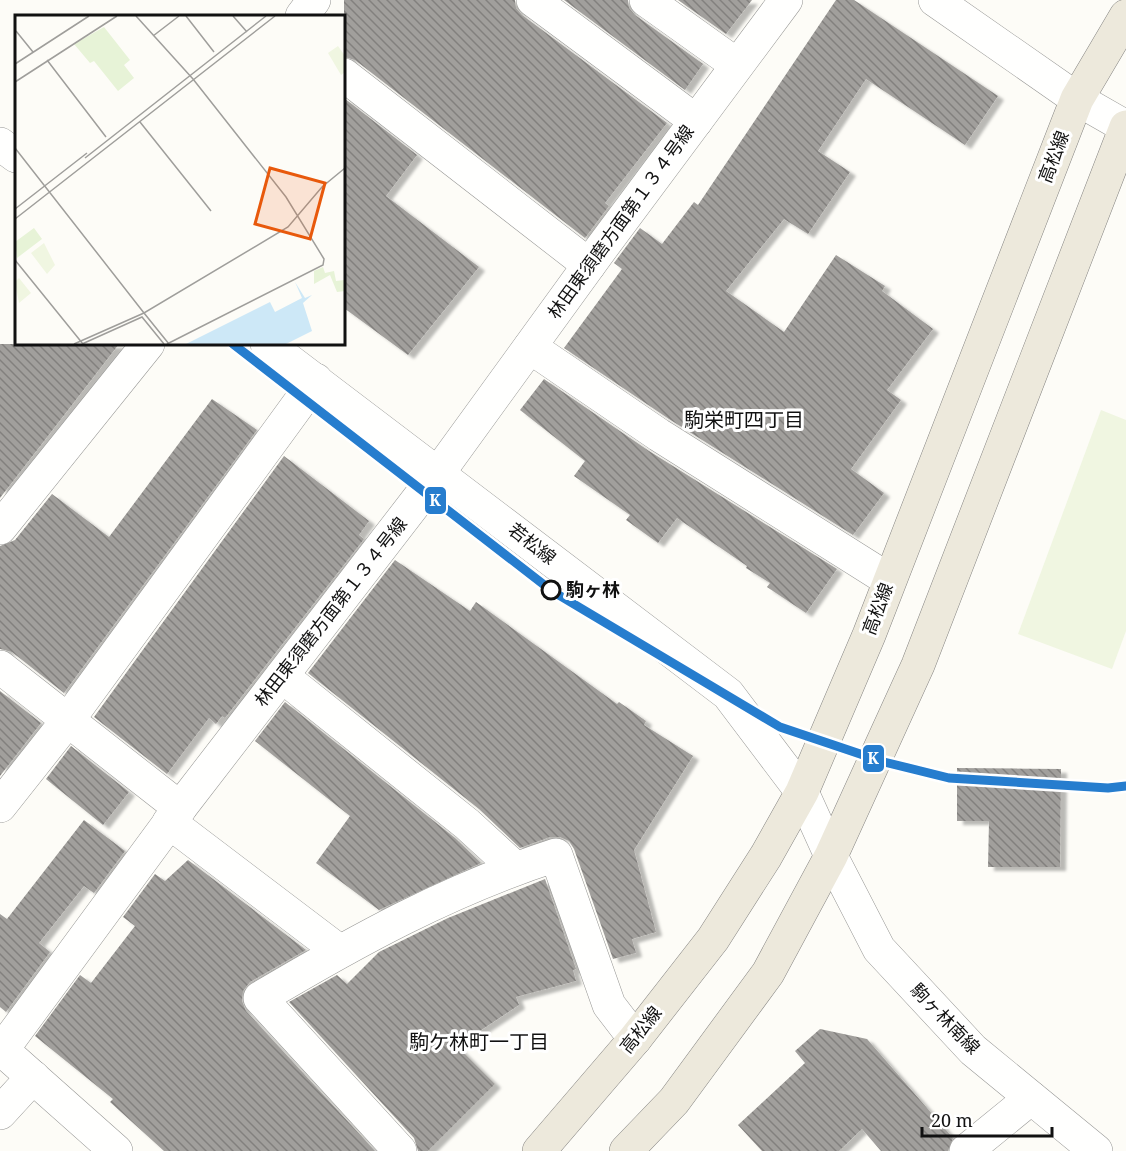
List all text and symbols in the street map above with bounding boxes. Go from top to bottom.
inset map [15,15,345,345]
street label: 林田東須磨方面第１３４号線 [542,120,699,323]
street label: 高松線 [1032,127,1074,186]
district label: 駒栄町四丁目 [684,406,804,433]
line badge: K [424,486,447,515]
text: K [429,489,441,511]
street label: 林田東須磨方面第１３４号線 [249,512,412,711]
street label: 若松線 [504,517,561,569]
place label: 駒ヶ林 [566,577,620,601]
street label: 高松線 [856,579,898,638]
marker: 駒ヶ林 [541,580,561,600]
line badge: K [862,744,885,773]
text: K [867,747,879,769]
street label: 駒ヶ林南線 [906,978,986,1059]
street label: 高松線 [614,1001,667,1058]
district label: 駒ケ林町一丁目 [409,1028,549,1055]
scale bar [922,1100,1052,1138]
text: 20 m [931,1108,973,1132]

